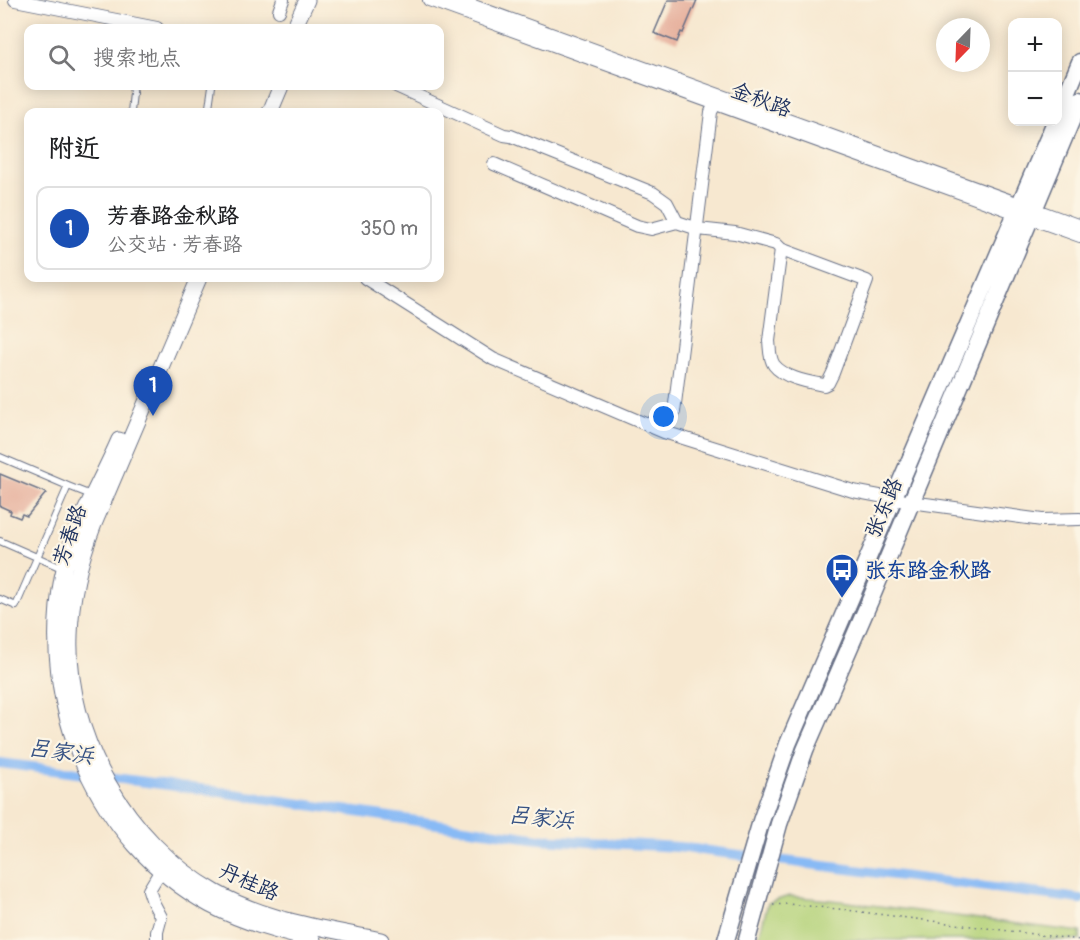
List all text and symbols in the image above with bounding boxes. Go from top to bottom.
north arrow [936,18,990,72]
map controls [1008,18,1062,126]
button: + [1008,18,1062,72]
search box [24,24,444,90]
icon: search [45,41,78,74]
text: 搜索地点 [93,44,181,72]
button: − [1008,72,1062,126]
street label: 金秋路 [727,77,795,123]
text: 附近 [48,133,100,165]
text: 芳春路金秋路 [107,202,239,230]
text: 1 [66,216,73,241]
text: 350 m [360,216,418,241]
text: 公交站 · 芳春路 [107,232,242,257]
pin: 1 [134,366,172,416]
your location [649,402,678,431]
street label: 张东路 [859,474,909,542]
street label: 芳春路 [47,501,93,569]
bus stop icon: 张东路金秋路 [824,552,860,599]
place label: 张东路金秋路 [865,557,991,584]
water label: 吕家浜 [26,734,97,771]
water label: 吕家浜 [507,801,576,835]
street label: 丹桂路 [215,857,283,907]

